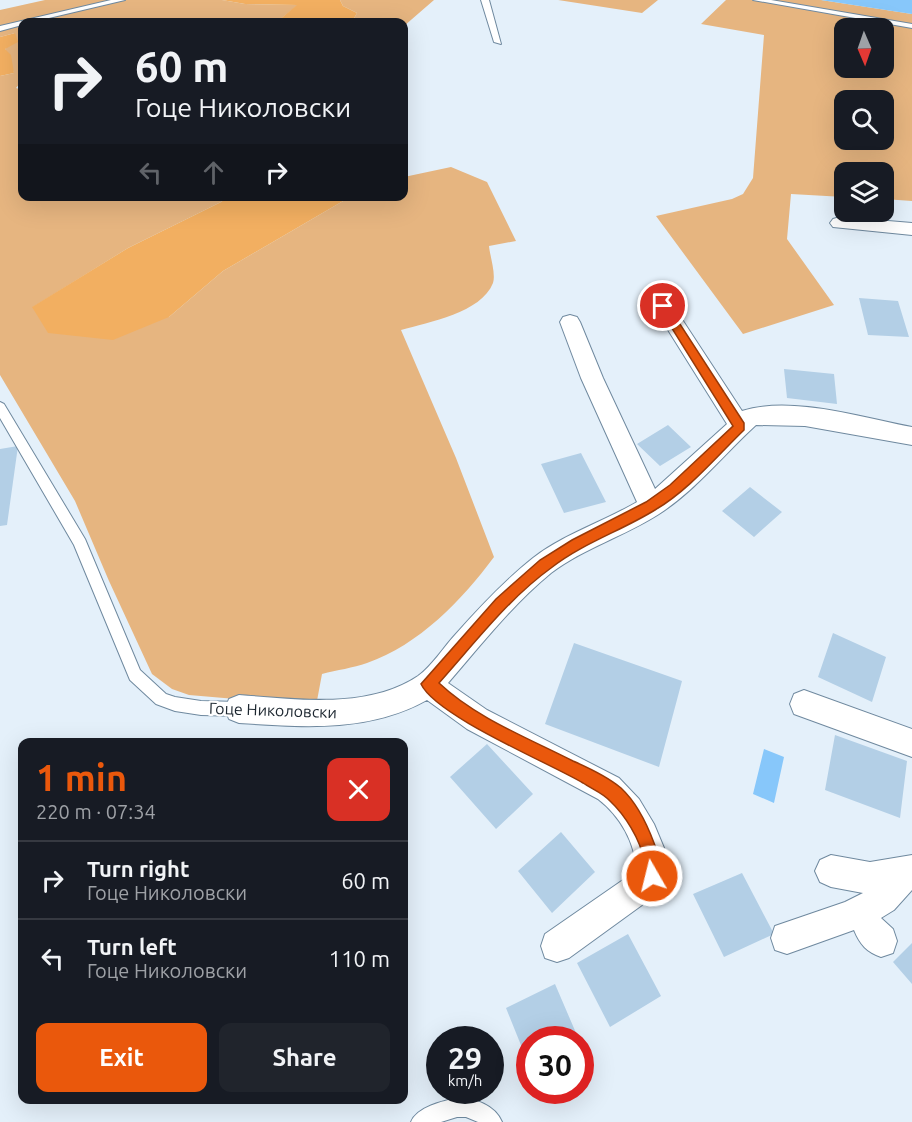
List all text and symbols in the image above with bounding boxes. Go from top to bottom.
north arrow [834,18,894,78]
map controls [834,18,894,222]
icon: right [36,42,114,120]
text: 60 m [135,43,229,90]
button: search [834,90,894,150]
text: Гоце Николовски [135,92,351,122]
icon: left [134,156,167,189]
icon: ahead [197,156,230,189]
icon: right [260,156,293,189]
button: layers [834,162,894,222]
pin [637,280,688,331]
icon: arrive [646,289,679,322]
street label: Гоце Николовски [209,699,337,721]
text: 1 min [36,757,127,798]
button: close [327,758,390,821]
text: 220 m · 07:34 [36,800,156,823]
position arrow [620,844,684,908]
text: Turn right [87,856,189,881]
icon: right [36,864,69,897]
text: 60 m [341,868,390,893]
text: Гоце Николовски [87,881,247,904]
text: Turn left [87,934,177,959]
icon: left [36,942,69,975]
text: 110 m [329,946,390,971]
text: Гоце Николовски [87,959,247,982]
button: Exit [36,1023,207,1092]
button: Share [219,1023,390,1092]
speed limit sign: 30 [516,1026,594,1104]
text: 29 [448,1041,482,1075]
text: km/h [448,1072,482,1089]

